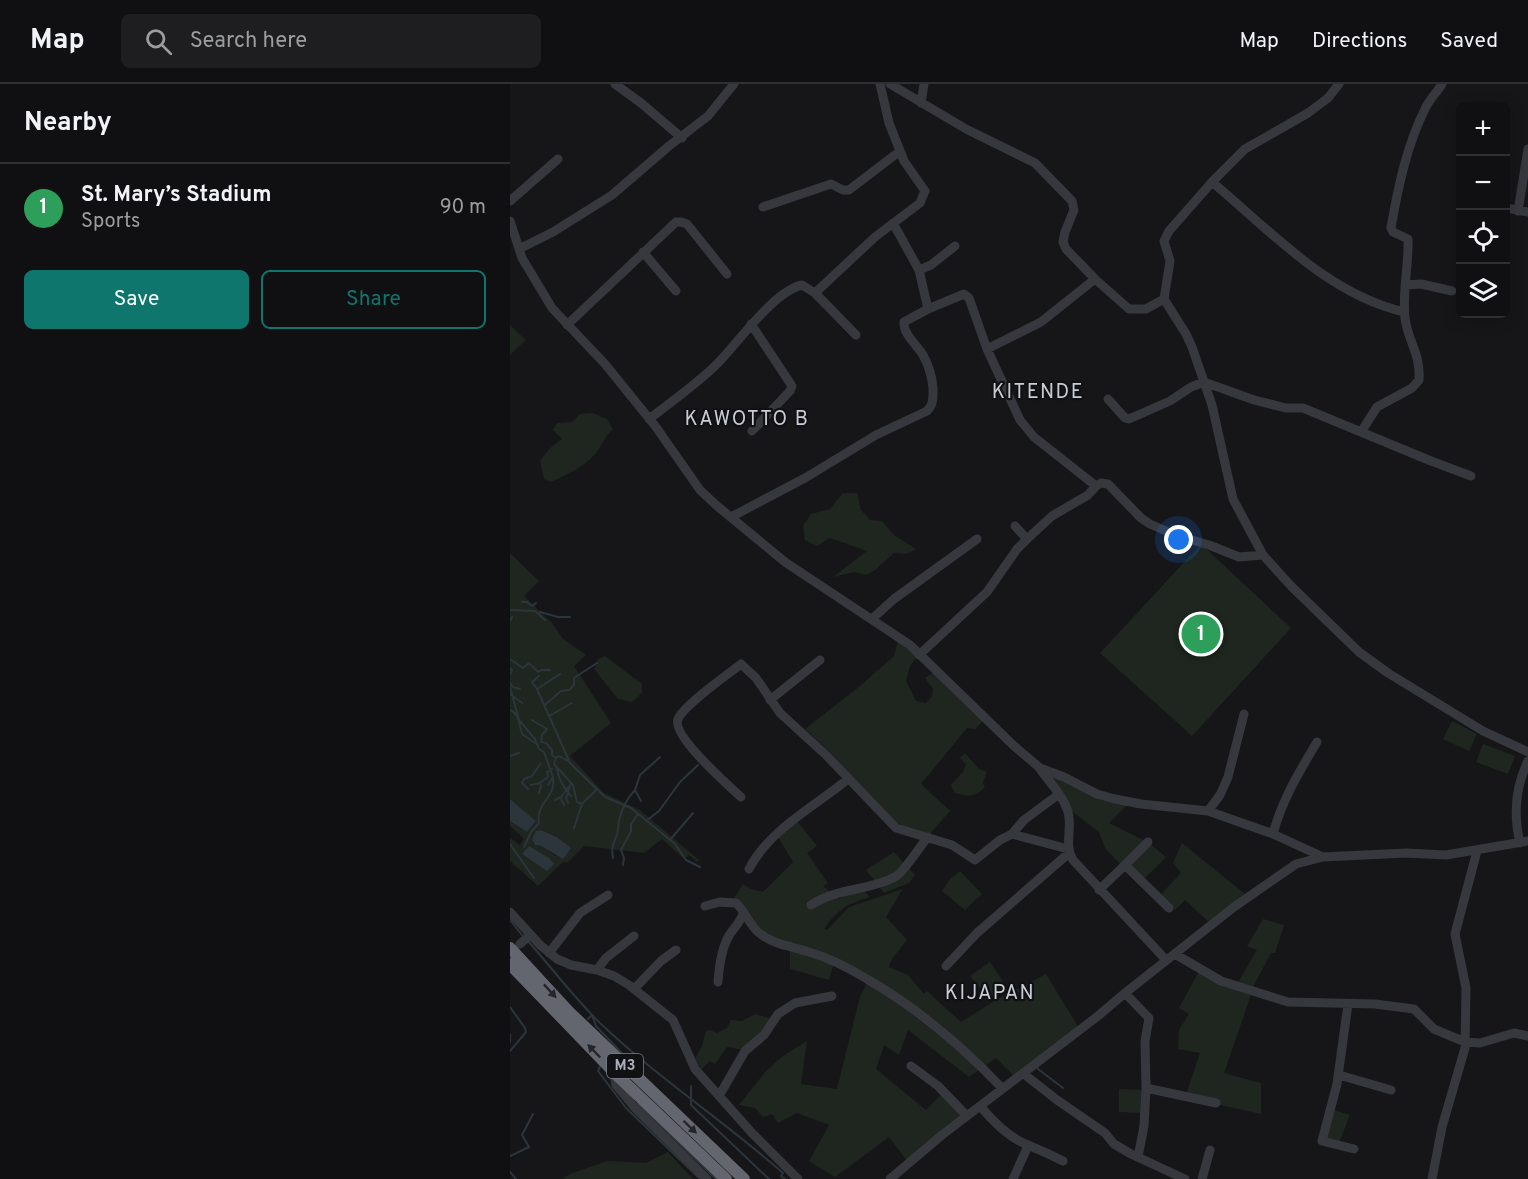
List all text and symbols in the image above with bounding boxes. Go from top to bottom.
search box [121,14,541,68]
text: Map [30,23,85,59]
icon: search [142,25,175,58]
text: Search here [190,28,307,55]
text: Map [1239,28,1279,55]
text: Directions [1312,28,1407,55]
text: Saved [1440,28,1498,55]
map controls [1456,102,1510,318]
button: + [1456,102,1510,156]
text: Nearby [24,107,112,140]
button: − [1456,156,1510,210]
text: St. Mary’s Stadium [81,182,272,209]
text: 1 [40,195,48,221]
text: 90 m [440,195,486,221]
text: Sports [81,209,141,235]
button: locate [1456,210,1510,264]
button: layers [1456,264,1510,318]
button: Save [24,270,249,329]
button: Share [261,270,486,329]
district label: KITENDE [992,380,1084,406]
district label: KAWOTTO B [685,407,809,433]
your location [1164,525,1193,554]
pin: 1 [1182,612,1220,656]
district label: KIJAPAN [945,981,1035,1007]
one-way arrow [543,983,556,998]
one-way arrow [587,1043,601,1058]
road number: M3 [607,1054,643,1078]
one-way arrow [682,1120,697,1134]

